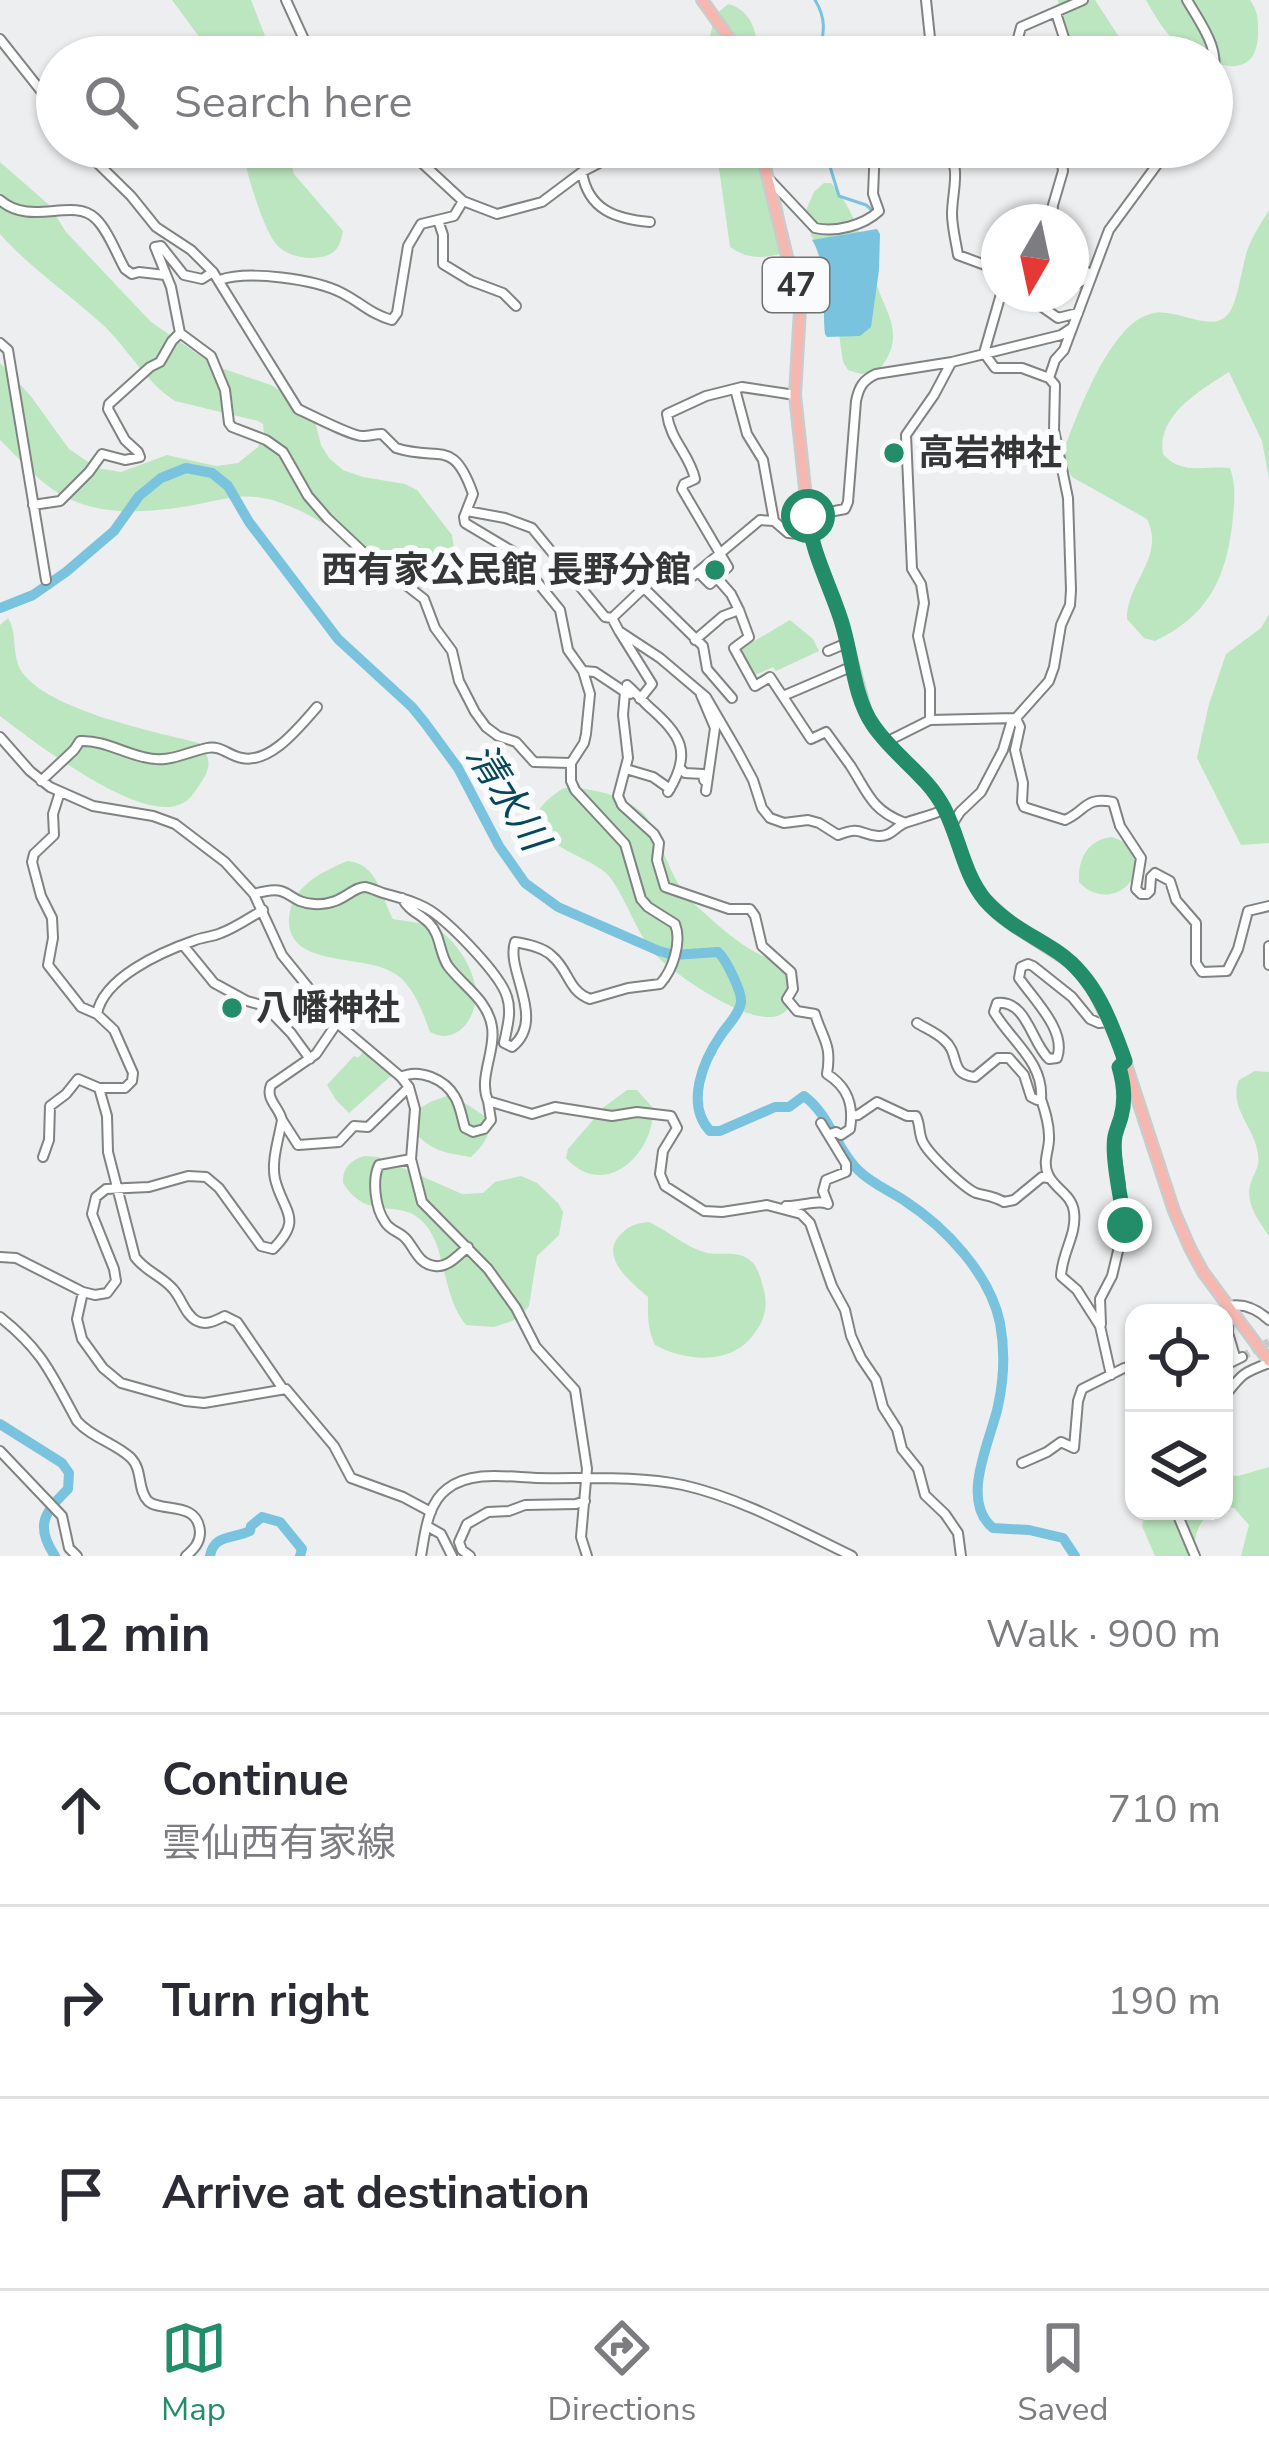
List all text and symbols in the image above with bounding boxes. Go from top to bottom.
search box [36,36,1233,168]
icon: search [78,69,144,135]
text: Search here [174,72,413,133]
north arrow [981,204,1089,312]
road number: 47 [763,258,829,312]
place label: 高岩神社 [918,429,1062,478]
marker: 高岩神社 [881,440,907,466]
route start [781,489,835,543]
place label: 西有家公民館 長野分館 [321,546,691,595]
marker: 西有家公民館 長野分館 [702,557,728,583]
water label: 清水川 [454,733,563,864]
place label: 八幡神社 [256,984,400,1033]
marker: 八幡神社 [219,995,245,1021]
route end [1098,1198,1152,1252]
map controls [1125,1304,1233,1520]
button: locate [1125,1304,1233,1412]
button: layers [1125,1412,1233,1520]
text: 12 min [48,1599,211,1669]
text: Walk · 900 m [986,1608,1221,1661]
text: Continue [162,1750,349,1811]
icon: ahead [48,1777,114,1843]
text: 710 m [1107,1783,1221,1836]
text: 雲仙西有家線 [162,1817,396,1870]
icon: right [48,1969,114,2035]
text: Turn right [162,1971,369,2032]
text: 190 m [1107,1975,1221,2028]
icon: arrive [48,2161,114,2227]
text: Arrive at destination [162,2163,590,2224]
tab: Map [161,2315,227,2432]
tab: Directions [548,2315,696,2432]
tab: Saved [1017,2315,1108,2432]

